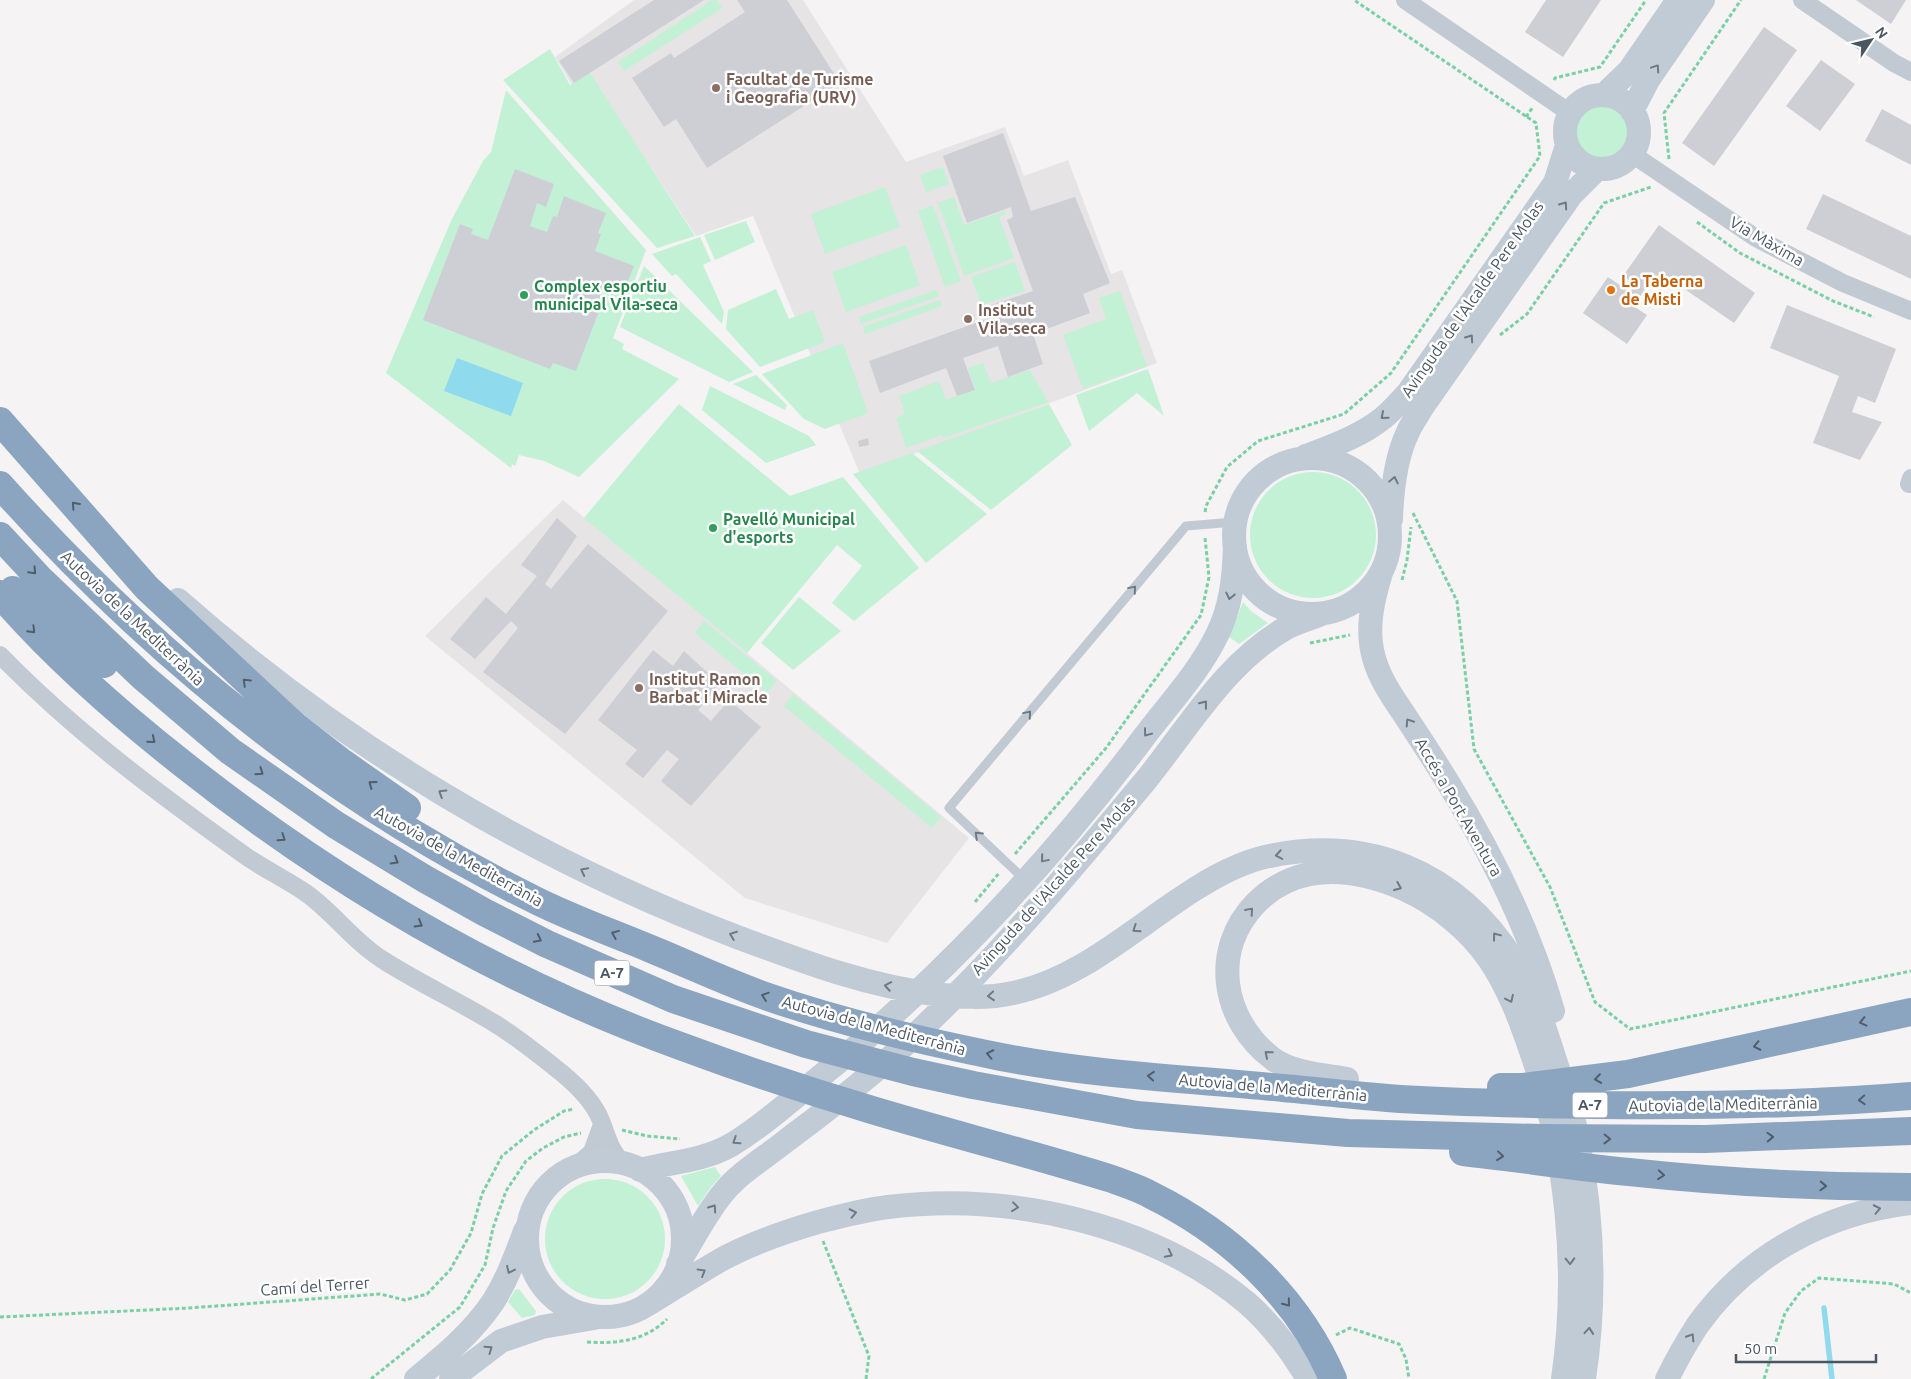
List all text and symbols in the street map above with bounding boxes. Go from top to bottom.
north arrow [1846,15,1896,65]
text: N [1872,24,1891,41]
one-way arrow [1650,64,1659,74]
place label: Facultat de Turisme i Geografia (URV) [726,70,874,107]
marker: Facultat de Turisme i Geografia (URV) [710,82,722,94]
street label: Avinguda de l'Alcalde Pere Molas [1397,198,1547,400]
one-way arrow [1558,201,1567,211]
street label: Via Màxima [1727,213,1807,269]
place label: La Taberna de Misti [1621,272,1703,308]
place label: Complex esportiu municipal Vila-seca [534,277,678,313]
marker: La Taberna de Misti [1605,284,1617,296]
marker: Complex esportiu municipal Vila-seca [518,289,530,301]
place label: Institut Vila-seca [978,301,1046,337]
marker: Institut Vila-seca [962,313,974,325]
one-way arrow [1464,334,1473,344]
one-way arrow [1381,410,1390,419]
one-way arrow [1388,475,1399,484]
one-way arrow [72,501,81,510]
place label: Pavelló Municipal d'esports [723,510,855,546]
marker: Pavelló Municipal d'esports [707,522,719,534]
street label: Autovia de la Mediterrània [58,547,208,689]
one-way arrow [27,566,36,575]
one-way arrow [1127,586,1135,595]
one-way arrow [1225,591,1236,600]
one-way arrow [26,624,35,633]
place label: Institut Ramon Barbat i Miracle [649,670,768,706]
one-way arrow [243,678,252,687]
marker: Institut Ramon Barbat i Miracle [633,682,645,694]
one-way arrow [1199,701,1207,710]
one-way arrow [1023,710,1032,719]
one-way arrow [1406,718,1415,727]
one-way arrow [1144,727,1153,737]
one-way arrow [147,734,156,743]
street label: Accés a Port Aventura [1412,735,1506,879]
one-way arrow [254,766,263,775]
one-way arrow [368,781,378,790]
one-way arrow [438,790,447,800]
street label: Avinguda de l'Alcalde Pere Molas [968,792,1138,978]
street label: Autovia de la Mediterrània [372,802,546,910]
one-way arrow [276,832,285,841]
one-way arrow [975,832,984,841]
one-way arrow [1275,849,1283,860]
one-way arrow [1041,853,1050,862]
one-way arrow [390,854,399,864]
one-way arrow [580,867,589,877]
one-way arrow [1393,880,1402,891]
one-way arrow [1244,907,1253,916]
one-way arrow [414,918,423,928]
one-way arrow [1132,923,1142,932]
one-way arrow [611,930,620,940]
one-way arrow [730,931,738,941]
one-way arrow [532,933,541,943]
one-way arrow [1494,933,1502,942]
road number: A-7 [594,960,630,986]
one-way arrow [883,981,892,991]
one-way arrow [986,990,994,1001]
one-way arrow [762,992,770,1002]
street label: Autovia de la Mediterrània [780,992,968,1058]
one-way arrow [1504,993,1514,1002]
one-way arrow [1859,1016,1868,1027]
one-way arrow [1752,1040,1761,1051]
one-way arrow [986,1050,995,1060]
one-way arrow [1264,1051,1273,1060]
street label: Autovia de la Mediterrània [1178,1070,1368,1104]
one-way arrow [1147,1071,1155,1082]
one-way arrow [1593,1073,1602,1083]
road number: A-7 [1572,1092,1608,1118]
street label: Autovia de la Mediterrània [1628,1093,1818,1115]
one-way arrow [1858,1095,1866,1105]
one-way arrow [1766,1132,1774,1142]
one-way arrow [1604,1134,1611,1144]
one-way arrow [733,1135,742,1144]
one-way arrow [1496,1151,1504,1162]
one-way arrow [1658,1169,1666,1180]
one-way arrow [1820,1181,1828,1191]
one-way arrow [1011,1201,1019,1212]
one-way arrow [707,1204,716,1213]
one-way arrow [1873,1204,1882,1214]
one-way arrow [849,1208,858,1219]
one-way arrow [1164,1248,1173,1258]
one-way arrow [1565,1257,1575,1265]
one-way arrow [505,1265,516,1274]
one-way arrow [697,1268,706,1278]
street label: Camí del Terrer [260,1273,370,1299]
one-way arrow [1282,1297,1290,1306]
one-way arrow [1583,1326,1594,1334]
scale bar [1736,1332,1876,1364]
one-way arrow [1684,1333,1694,1342]
text: 50 m [1744,1340,1777,1357]
one-way arrow [484,1346,493,1355]

